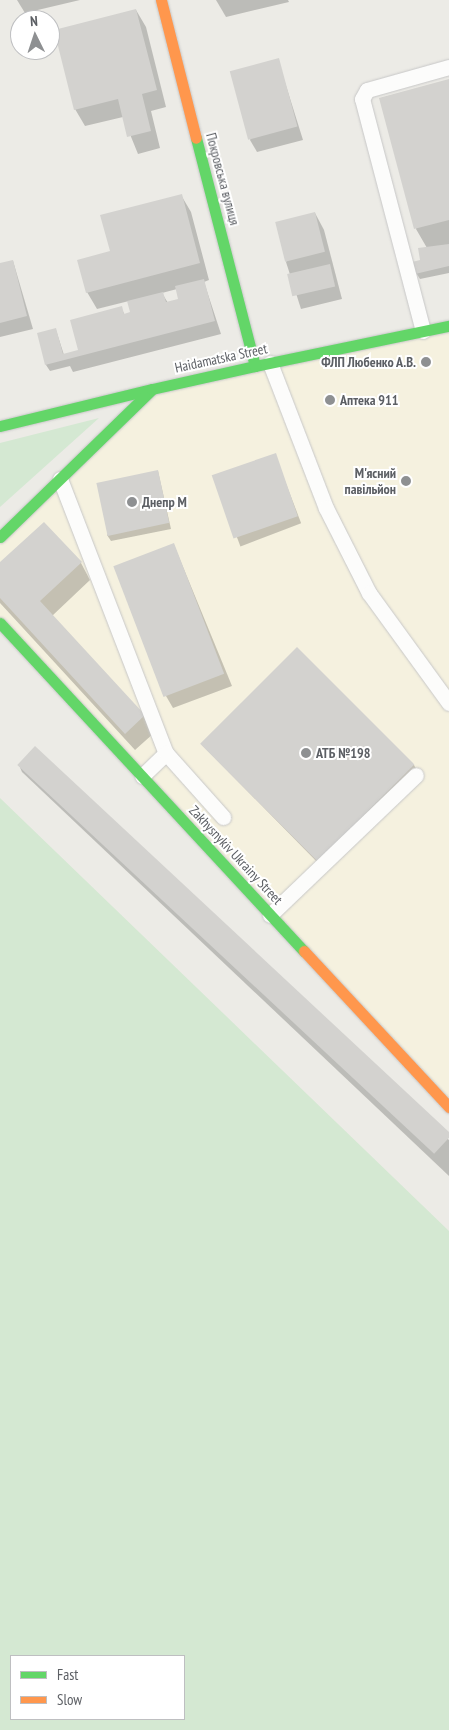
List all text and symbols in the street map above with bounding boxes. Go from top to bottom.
north arrow [10,10,60,60]
text: N [30,12,38,30]
street label: Покровська вулиця [203,131,243,227]
street label: Haidamatska Street [173,340,269,376]
place label: ФЛП Любенко А.В. [321,354,416,370]
marker: ФЛП Любенко А.В. [420,356,432,368]
place label: Аптека 911 [340,392,398,408]
marker: Аптека 911 [324,394,336,406]
place label: М'ясний павільйон [344,465,396,498]
marker: М'ясний павільйон [400,475,412,487]
place label: Днепр М [142,494,187,510]
marker: Днепр М [126,496,138,508]
place label: АТБ №198 [316,745,370,761]
marker: АТБ №198 [300,747,312,759]
street label: Zakhysnykiv Ukrainy Street [186,802,286,908]
legend [10,1655,185,1720]
text: Fast [57,1665,78,1684]
text: Slow [57,1690,82,1709]

